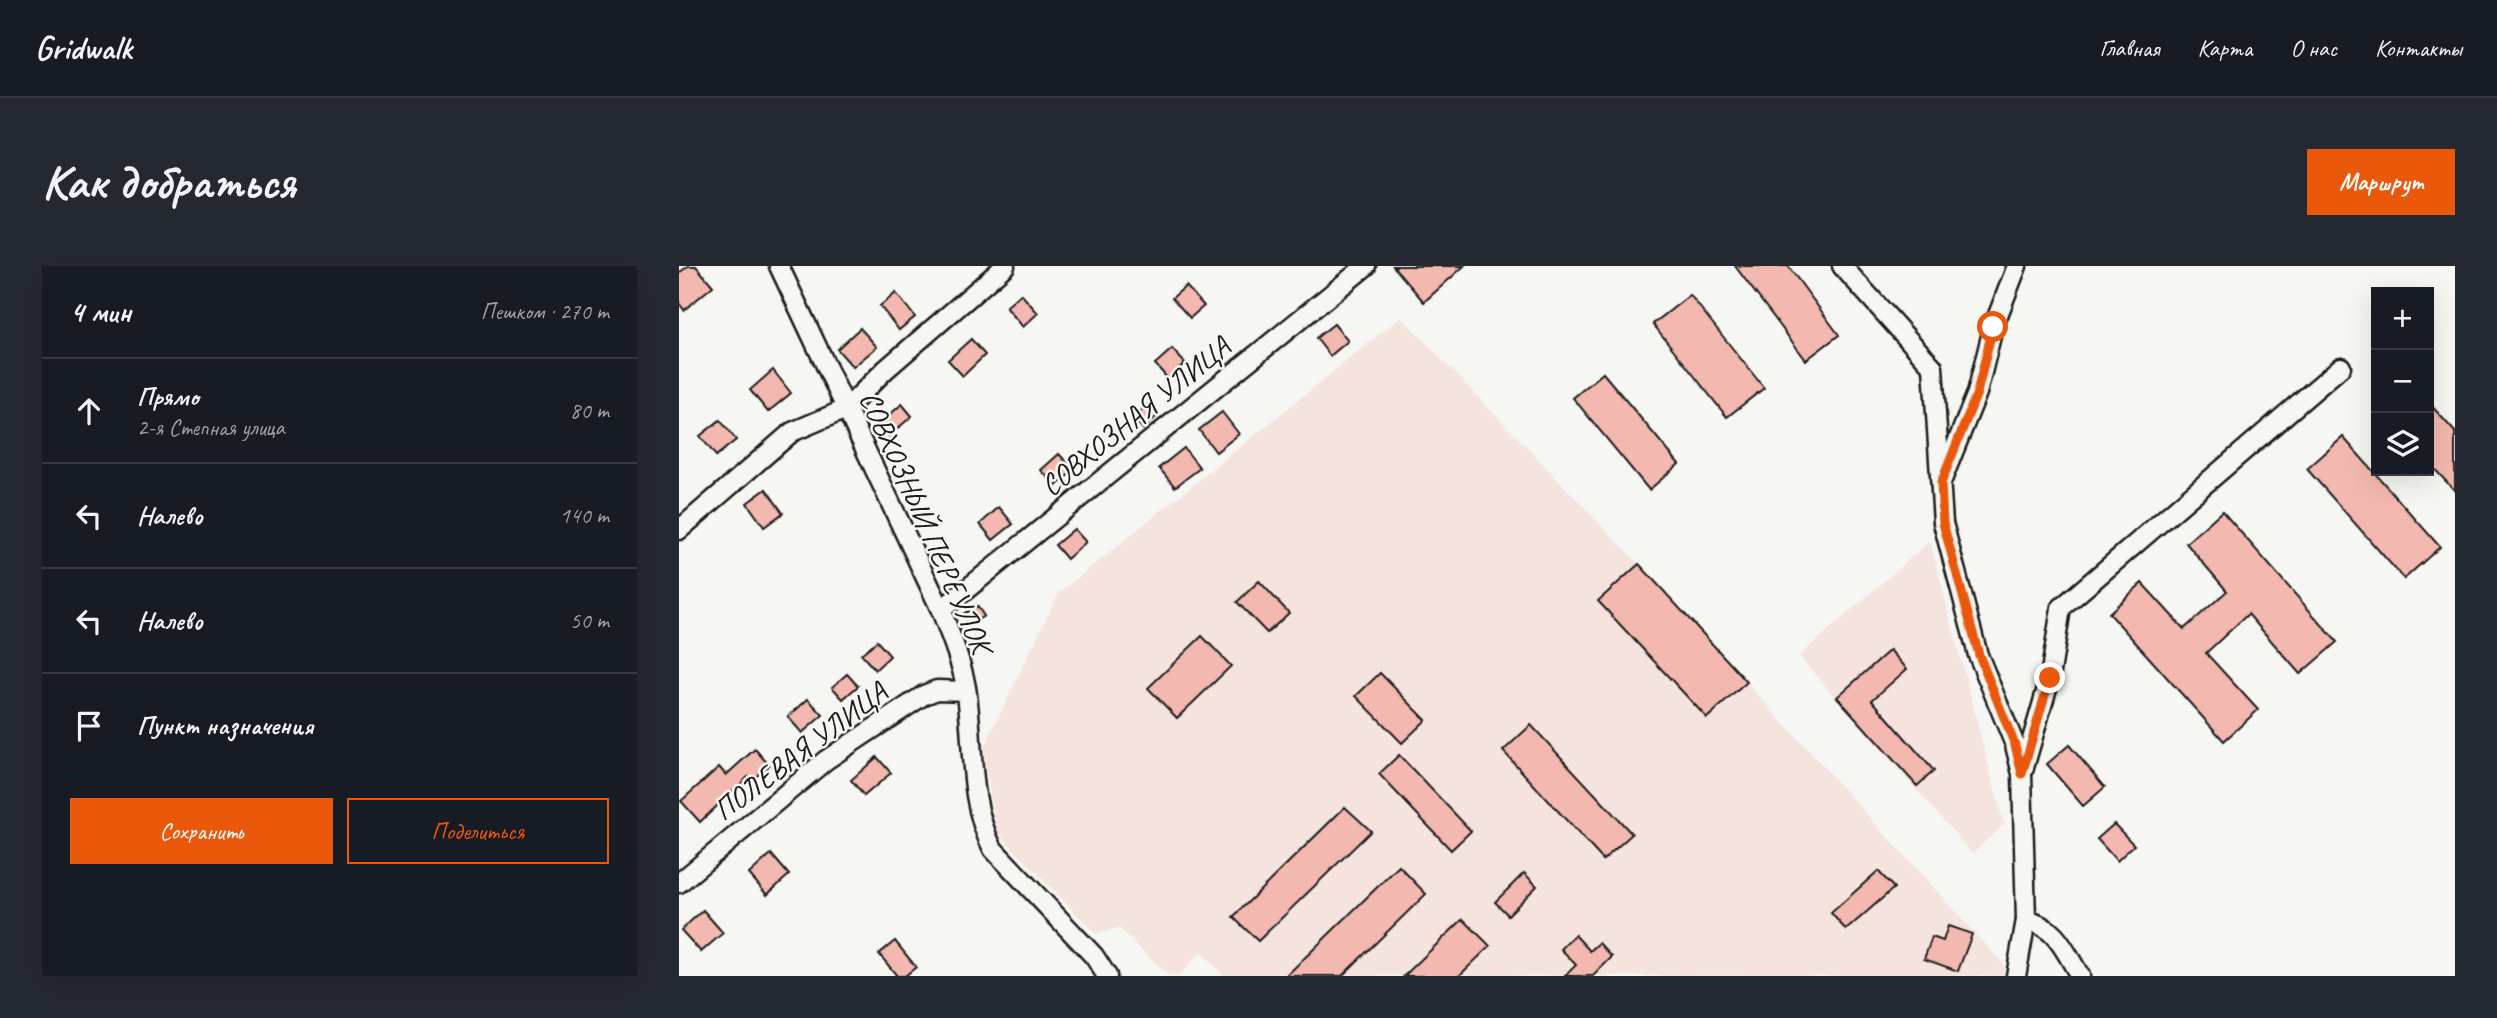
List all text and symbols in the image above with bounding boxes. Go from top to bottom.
text: Gridwalk [35,27,132,69]
text: Главная [2099,33,2160,63]
text: Карта [2198,33,2252,63]
text: О нас [2290,33,2337,63]
text: Контакты [2375,33,2462,63]
button: Маршрут [2307,149,2455,215]
text: Как добраться [42,151,295,213]
map controls [2371,287,2434,476]
button: + [2371,287,2434,350]
text: 4 мин [70,293,131,331]
text: Пешком · 270 m [481,297,609,326]
route start [1977,311,2008,342]
street label: СОВХОЗНАЯ УЛИЦА [1032,327,1239,504]
button: − [2371,350,2434,413]
text: Прямо [137,380,199,413]
street label: СОВХОЗНЫЙ ПЕРЕУЛОК [851,385,1003,664]
icon: ahead [70,392,108,430]
text: 80 m [570,396,609,425]
text: 2-я Степная улица [137,413,284,442]
button: layers [2371,413,2434,476]
icon: left [70,497,108,535]
text: Налево [137,499,203,532]
text: 140 m [560,501,609,530]
icon: left [70,602,108,640]
text: Налево [137,604,203,637]
text: 50 m [570,606,609,635]
route end [2034,662,2065,693]
street label: ПОЛЕВАЯ УЛИЦА [706,672,896,829]
icon: arrive [70,707,108,745]
text: Пункт назначения [137,709,313,742]
button: Сохранить [70,798,333,864]
button: Поделиться [347,798,609,864]

